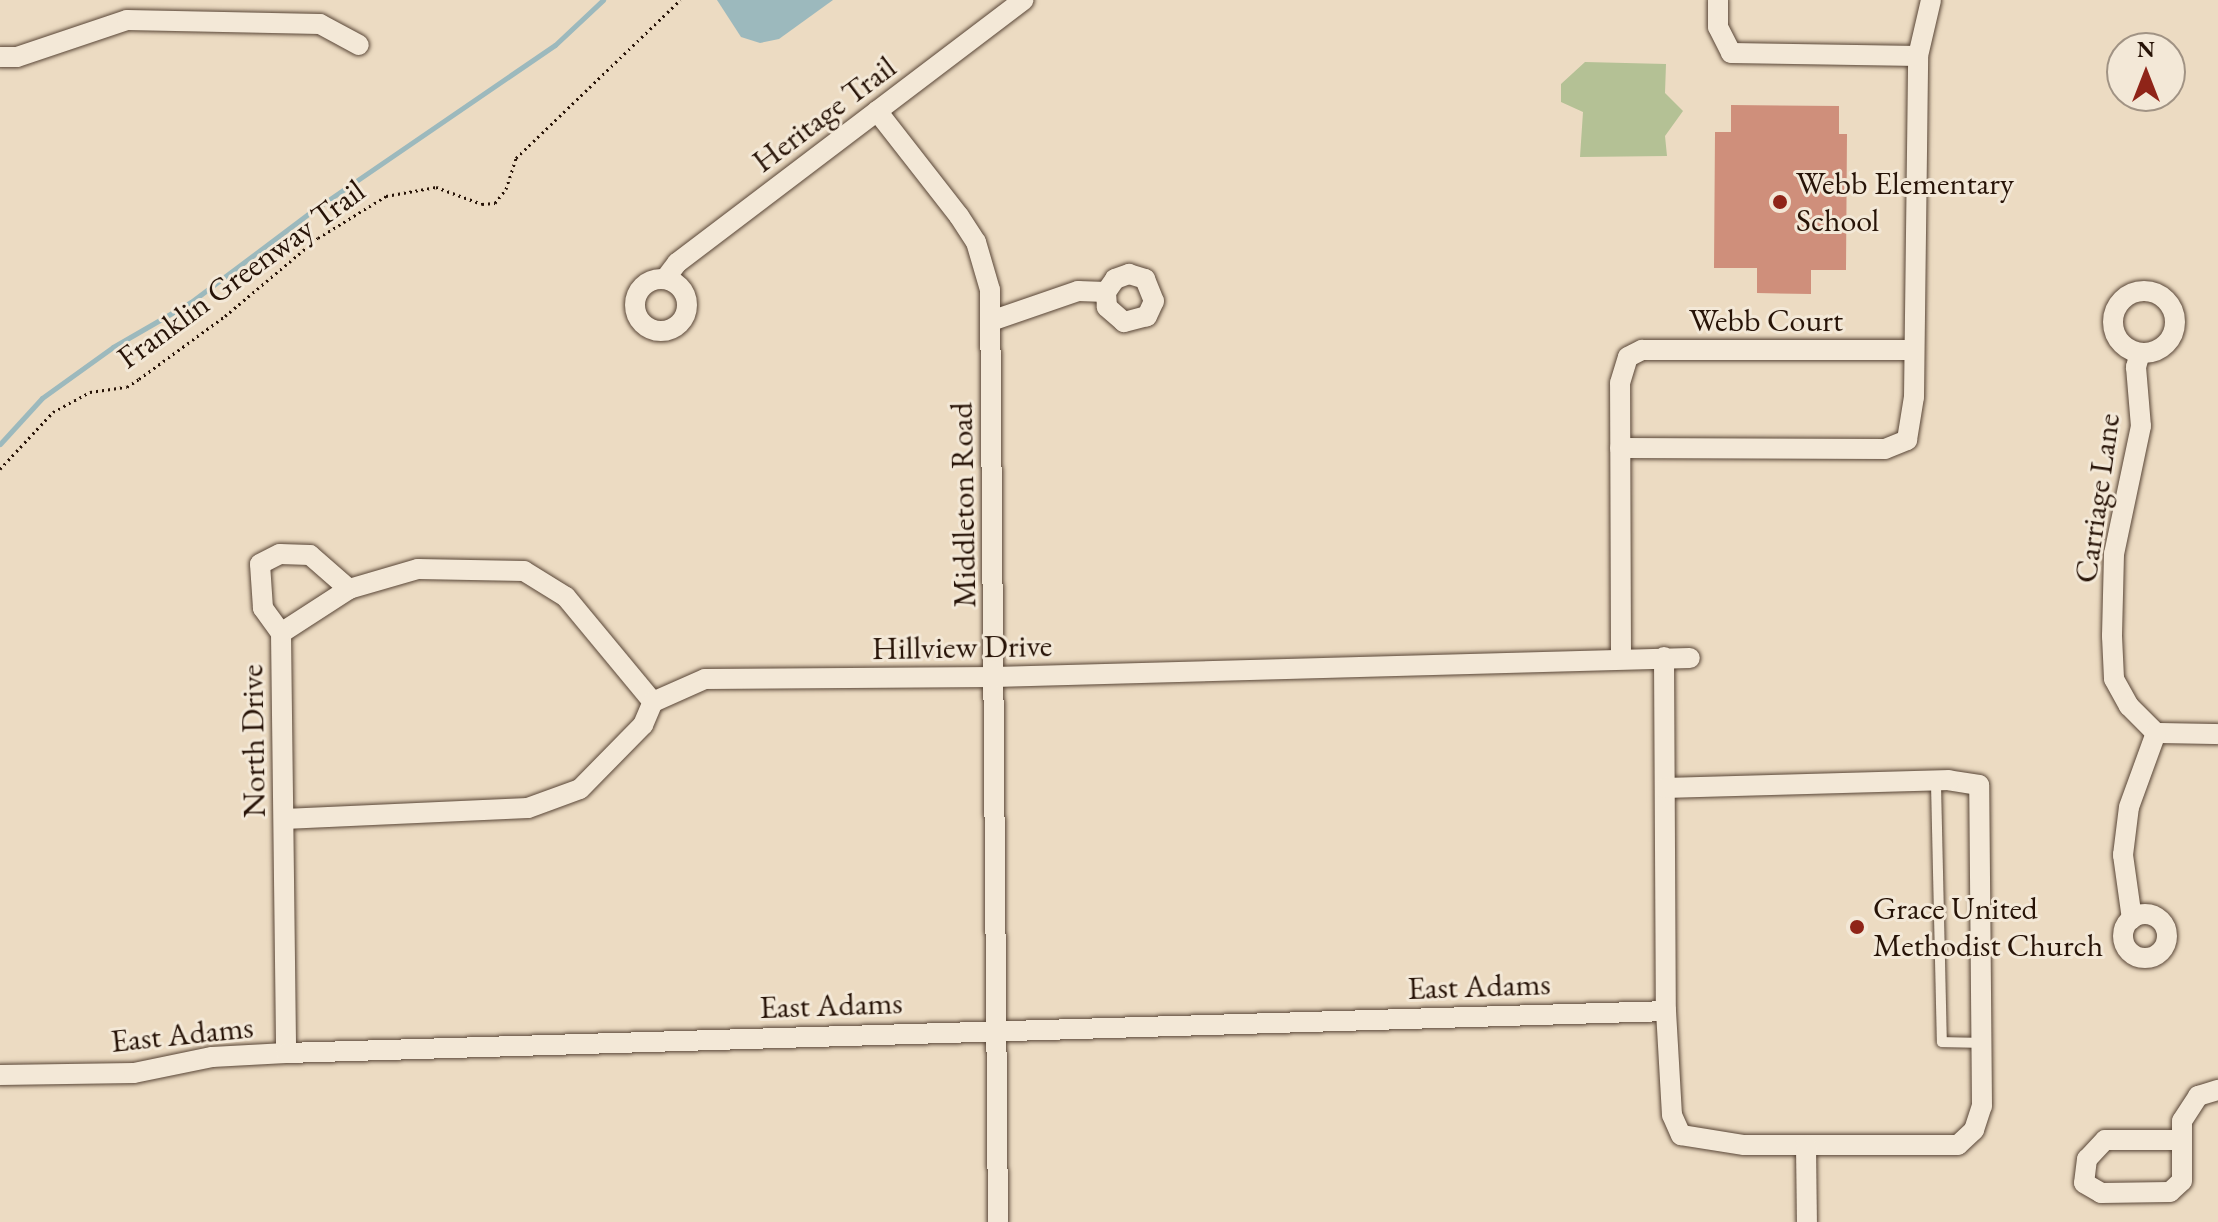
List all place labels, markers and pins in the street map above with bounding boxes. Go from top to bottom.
place label: Webb Elementary School [1796,165,2014,240]
marker: Webb Elementary School [1771,193,1789,211]
place label: Grace United Methodist Church [1873,890,2103,965]
marker: Grace United Methodist Church [1848,918,1866,936]

